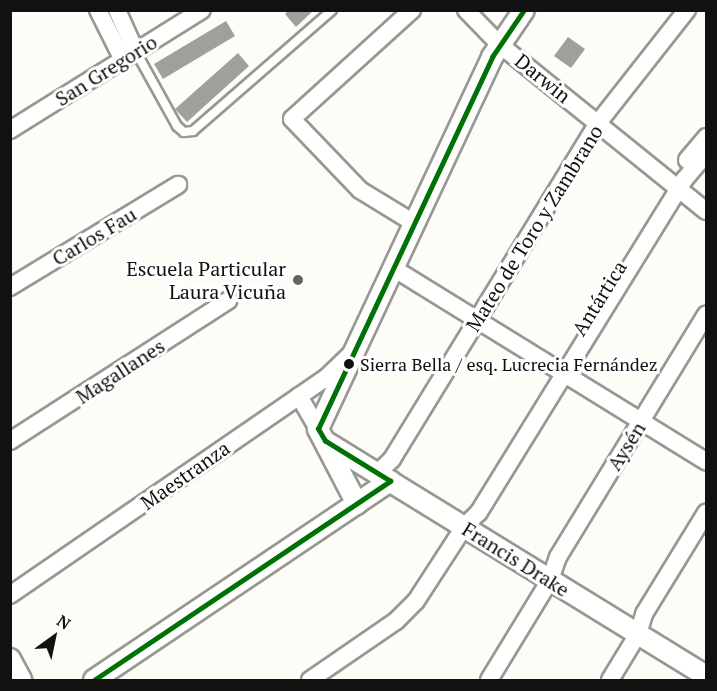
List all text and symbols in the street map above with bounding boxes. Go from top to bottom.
street label: San Gregorio [51,29,161,111]
street label: Darwin [510,48,576,108]
street label: Mateo de Toro y Zambrano [461,120,607,336]
street label: Carlos Fau [48,202,140,270]
place label: Escuela Particular Laura Vicuña [126,256,286,303]
street label: Antártica [567,256,631,340]
marker: Escuela Particular Laura Vicuña [291,273,305,287]
street label: Magallanes [71,333,169,409]
place label: Sierra Bella / esq. Lucrecia Fernández [360,353,658,375]
marker: Sierra Bella / esq. Lucrecia Fernández [343,358,355,370]
street label: Aysén [602,417,650,475]
street label: Maestranza [136,436,234,514]
street label: Francis Drake [458,517,574,601]
north arrow [24,607,84,667]
text: N [53,609,75,634]

